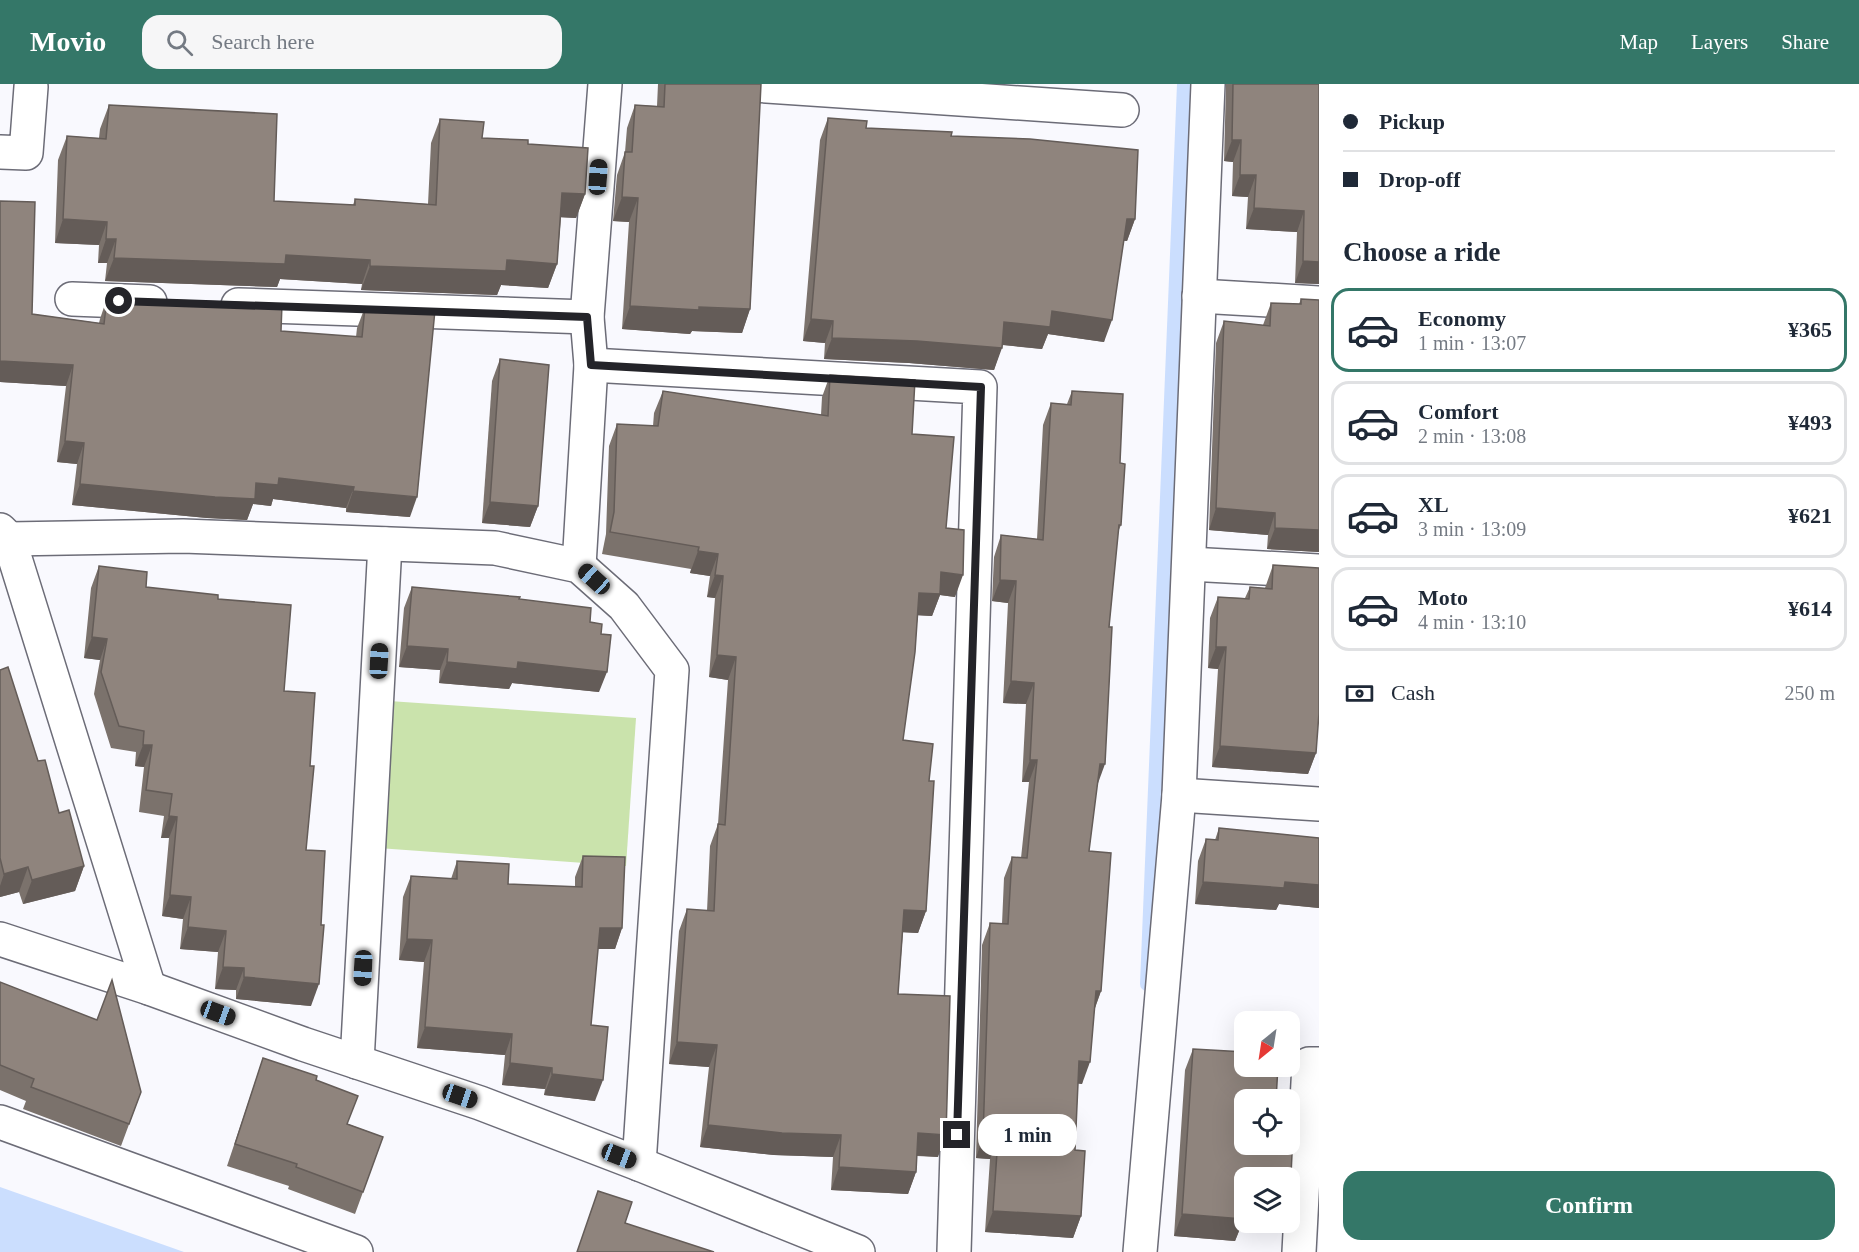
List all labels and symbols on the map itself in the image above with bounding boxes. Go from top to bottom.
car [588,158,608,196]
route start [105,287,132,314]
car [575,560,613,598]
car [369,643,389,679]
car [353,950,373,986]
car [198,998,238,1028]
north arrow [1234,1011,1300,1077]
car [440,1082,480,1110]
callout: 1 min [978,1114,1077,1156]
route end [943,1121,970,1148]
car [599,1141,639,1171]

